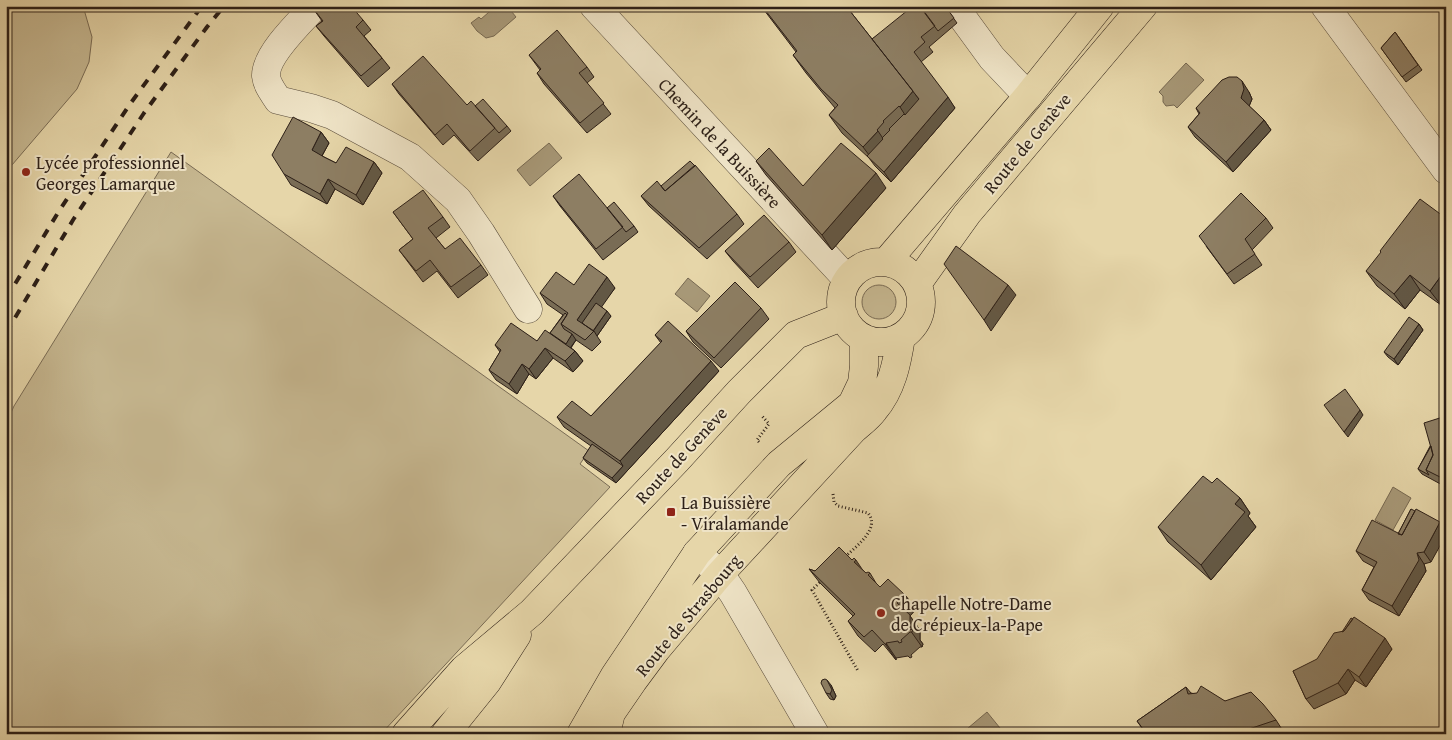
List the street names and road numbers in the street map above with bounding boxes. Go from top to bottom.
street label: Chemin de la Buissière [652,72,788,214]
street label: Route de Genève [977,87,1077,199]
street label: Route de Genève [629,400,733,510]
street label: Route de Strasbourg [629,548,747,682]

